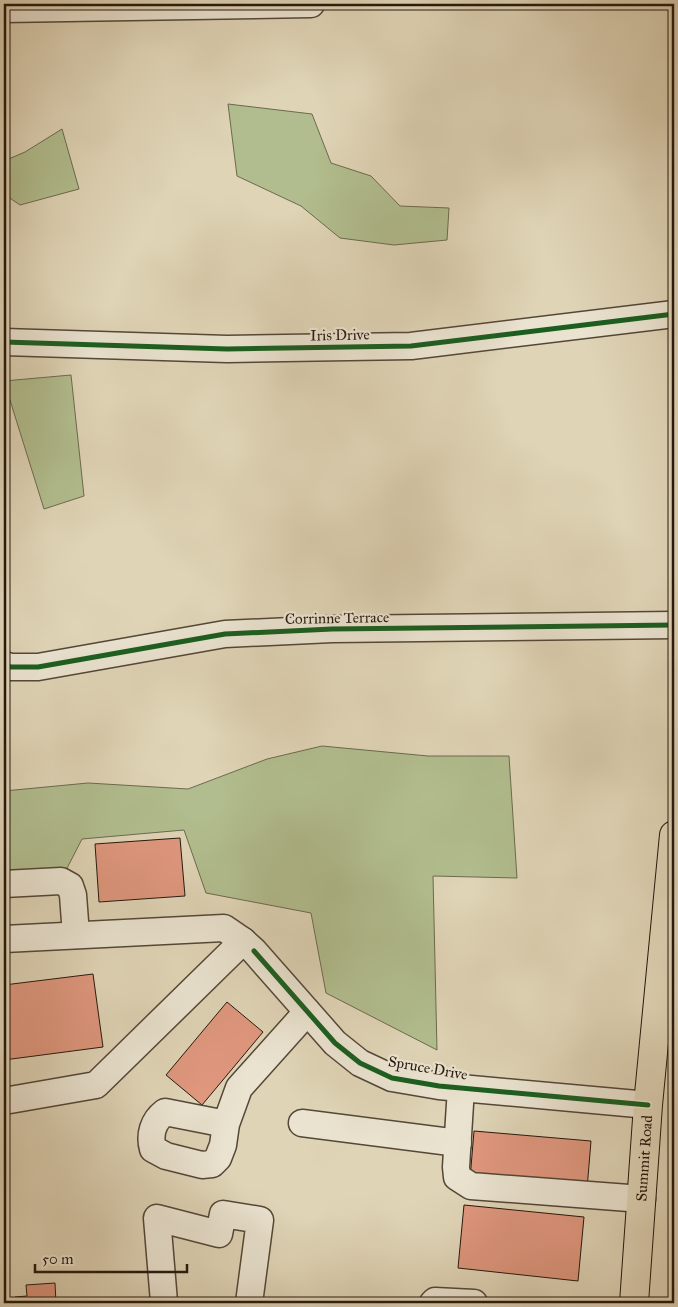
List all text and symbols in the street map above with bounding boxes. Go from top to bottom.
street label: Iris Drive [310,325,370,345]
street label: Corrinne Terrace [285,608,389,628]
street label: Spruce Drive [387,1052,469,1084]
street label: Summit Road [632,1114,656,1202]
scale bar [35,1242,188,1274]
text: 50 m [42,1250,74,1268]

